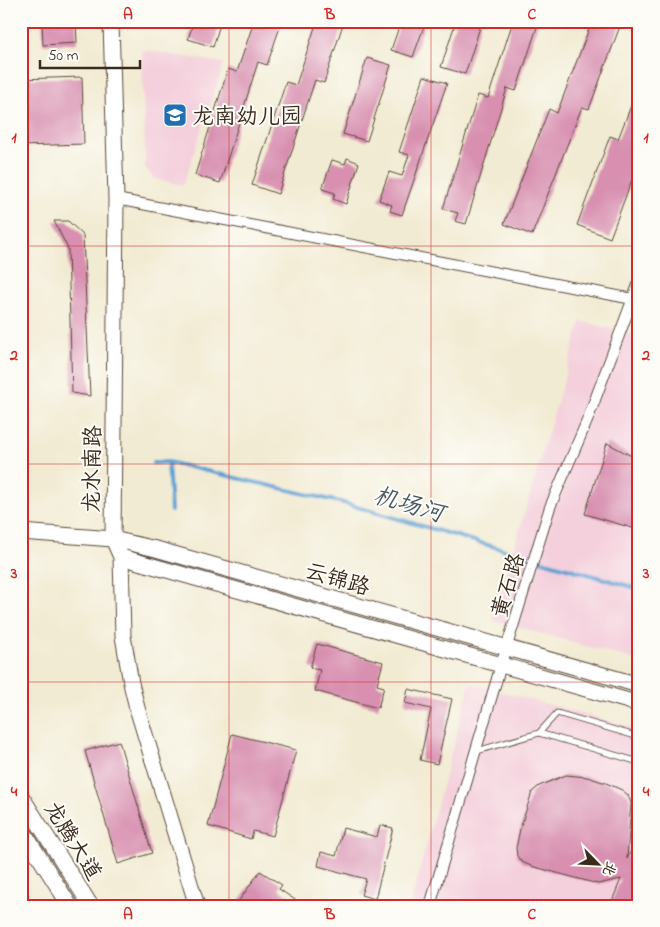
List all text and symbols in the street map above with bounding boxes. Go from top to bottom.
text: A [123,3,133,27]
text: B [324,3,336,27]
text: C [528,3,537,27]
scale bar [40,38,140,70]
text: 50 m [48,45,79,67]
school or university icon: 龙南幼儿园 [162,102,188,128]
place label: 龙南幼儿园 [192,102,302,134]
text: 1 [11,126,17,150]
text: 1 [643,126,649,150]
text: 2 [9,344,18,368]
text: 2 [641,344,650,368]
street label: 龙水南路 [77,425,111,513]
water label: 机场河 [369,480,452,534]
street label: 黄石路 [485,550,535,622]
street label: 云锦路 [301,556,373,605]
text: 3 [10,562,18,586]
text: 3 [642,562,650,586]
text: 4 [10,780,18,804]
text: 4 [642,780,650,804]
street label: 龙腾大道 [35,796,108,887]
north arrow [572,840,622,890]
text: 北 [596,858,621,879]
text: A [123,903,133,927]
text: B [324,903,336,927]
text: C [528,903,537,927]

